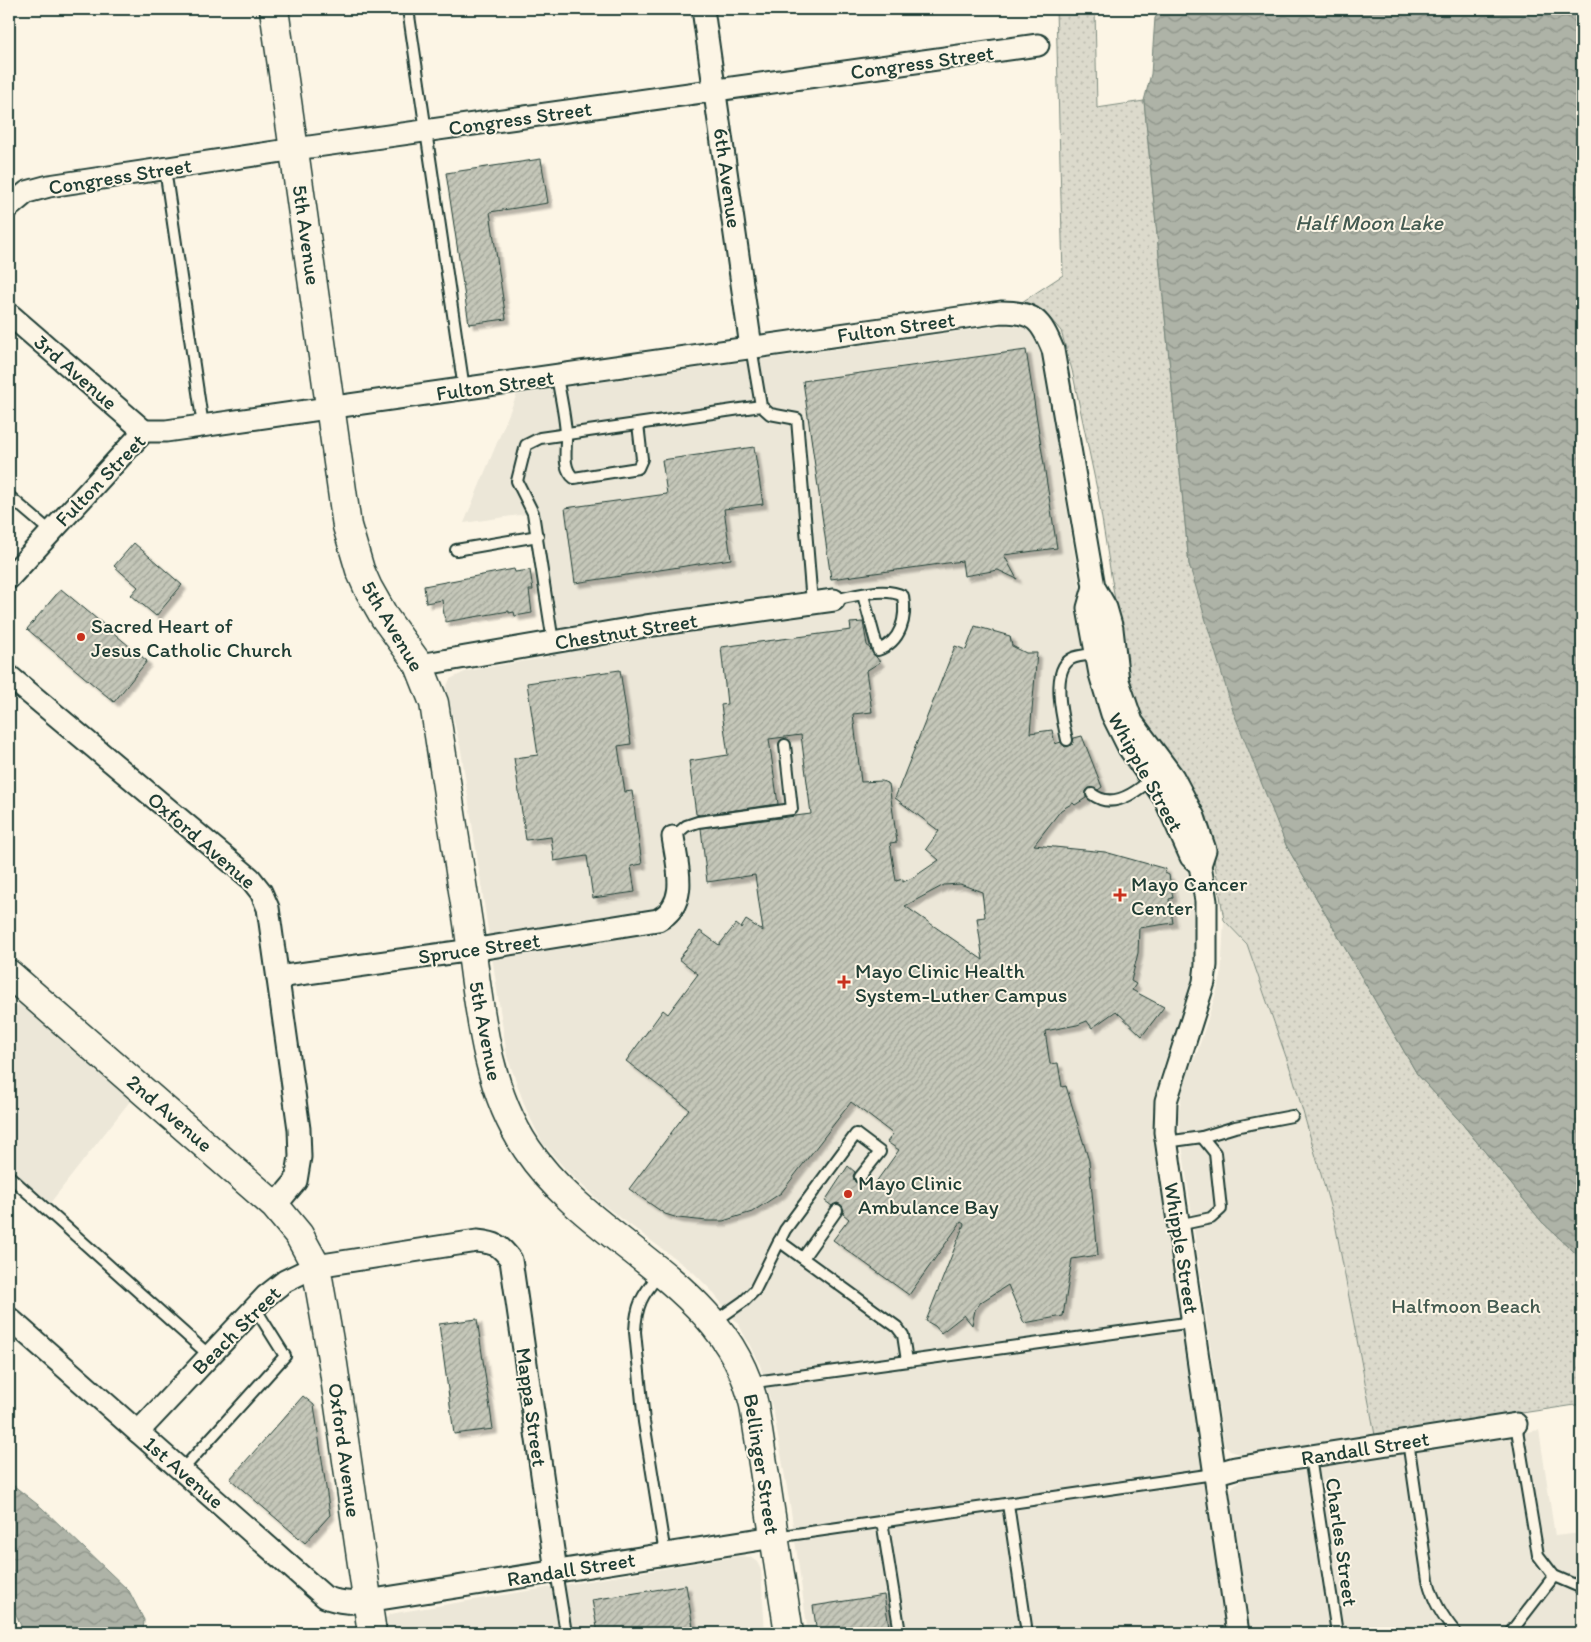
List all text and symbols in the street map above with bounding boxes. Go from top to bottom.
street label: Congress Street [849,40,995,84]
street label: Congress Street [447,96,593,140]
street label: 6th Avenue [709,126,747,230]
street label: Congress Street [47,152,193,200]
street label: 5th Avenue [288,183,326,287]
water label: Half Moon Lake [1295,209,1445,236]
street label: Fulton Street [835,306,957,348]
street label: 3rd Avenue [29,329,123,415]
street label: Fulton Street [434,364,556,406]
street label: Fulton Street [50,428,150,531]
street label: 5th Avenue [356,576,430,676]
street label: Chestnut Street [553,607,699,655]
place label: Sacred Heart of Jesus Catholic Church [91,613,293,662]
marker: Sacred Heart of Jesus Catholic Church [75,631,87,643]
street label: Whipple Street [1103,708,1189,836]
street label: Oxford Avenue [143,786,261,894]
place label: Mayo Cancer Center [1131,871,1248,920]
marker: Mayo Cancer Center [1113,888,1127,902]
street label: Spruce Street [417,927,542,969]
place label: Mayo Clinic Health System-Luther Campus [855,958,1067,1007]
marker: Mayo Clinic Health System-Luther Campus [837,975,851,989]
street label: 5th Avenue [464,979,508,1083]
street label: 2nd Avenue [122,1069,218,1157]
place label: Mayo Clinic Ambulance Bay [858,1170,999,1219]
street label: Whipple Street [1159,1180,1205,1316]
marker: Mayo Clinic Ambulance Bay [842,1188,854,1200]
street label: Beach Street [186,1280,286,1380]
park label: Halfmoon Beach [1391,1293,1541,1318]
street label: Mappa Street [511,1346,553,1468]
street label: Oxford Avenue [323,1381,367,1519]
street label: Bellinger Street [739,1392,785,1536]
street label: Randall Street [1299,1426,1431,1470]
street label: 1st Avenue [139,1430,229,1514]
street label: Charles Street [1321,1476,1363,1608]
street label: Randall Street [505,1547,637,1591]

